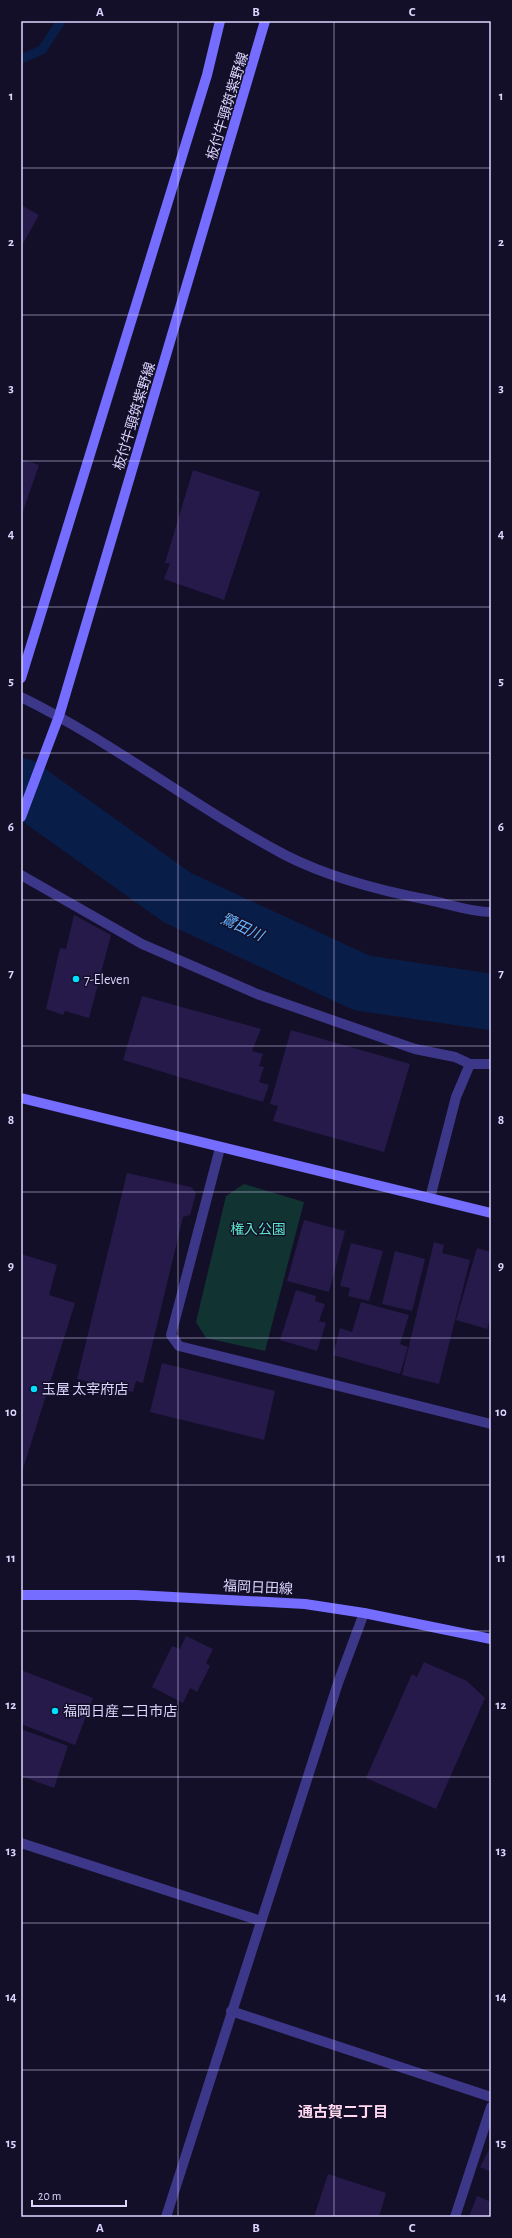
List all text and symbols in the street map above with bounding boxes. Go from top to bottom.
text: A [96,6,104,19]
text: B [252,6,260,19]
text: C [409,6,416,19]
street label: 板付牛頸筑紫野線 [203,50,251,162]
text: 1 [9,90,13,103]
text: 1 [499,90,503,103]
text: 2 [8,236,14,249]
text: 2 [498,236,504,249]
street label: 板付牛頸筑紫野線 [110,360,158,472]
text: 3 [8,382,14,395]
text: 3 [498,382,504,395]
text: 4 [8,528,15,541]
text: 4 [498,528,505,541]
text: 5 [8,675,14,688]
text: 5 [498,675,504,688]
text: 6 [8,821,14,834]
text: 6 [498,821,504,834]
water label: 鷺田川 [218,910,268,945]
text: 7 [8,967,14,980]
text: 7 [498,967,504,980]
place label: 7-Eleven [84,973,130,987]
marker: 7-Eleven [71,974,81,984]
text: 8 [8,1114,14,1127]
text: 8 [498,1114,504,1127]
park label: 権入公園 [230,1221,286,1237]
text: 9 [8,1260,14,1273]
text: 9 [498,1260,504,1273]
place label: 玉屋 太宰府店 [42,1382,128,1397]
marker: 玉屋 太宰府店 [29,1384,39,1394]
text: 10 [5,1406,17,1419]
text: 10 [495,1406,507,1419]
text: 11 [6,1552,16,1565]
text: 11 [496,1552,506,1565]
street label: 福岡日田線 [223,1578,293,1597]
text: 12 [6,1699,16,1712]
text: 12 [496,1699,506,1712]
place label: 福岡日産 二日市店 [63,1704,177,1719]
marker: 福岡日産 二日市店 [50,1706,60,1716]
text: 13 [6,1845,17,1858]
text: 13 [496,1845,507,1858]
text: 14 [5,1991,17,2004]
text: 14 [495,1991,507,2004]
district label: 通古賀二丁目 [298,2104,388,2120]
text: 15 [6,2137,17,2150]
text: 15 [496,2137,507,2150]
scale bar [32,2182,126,2208]
text: 20 m [38,2190,61,2202]
text: A [96,2222,104,2235]
text: B [252,2222,260,2235]
text: C [409,2222,416,2235]

